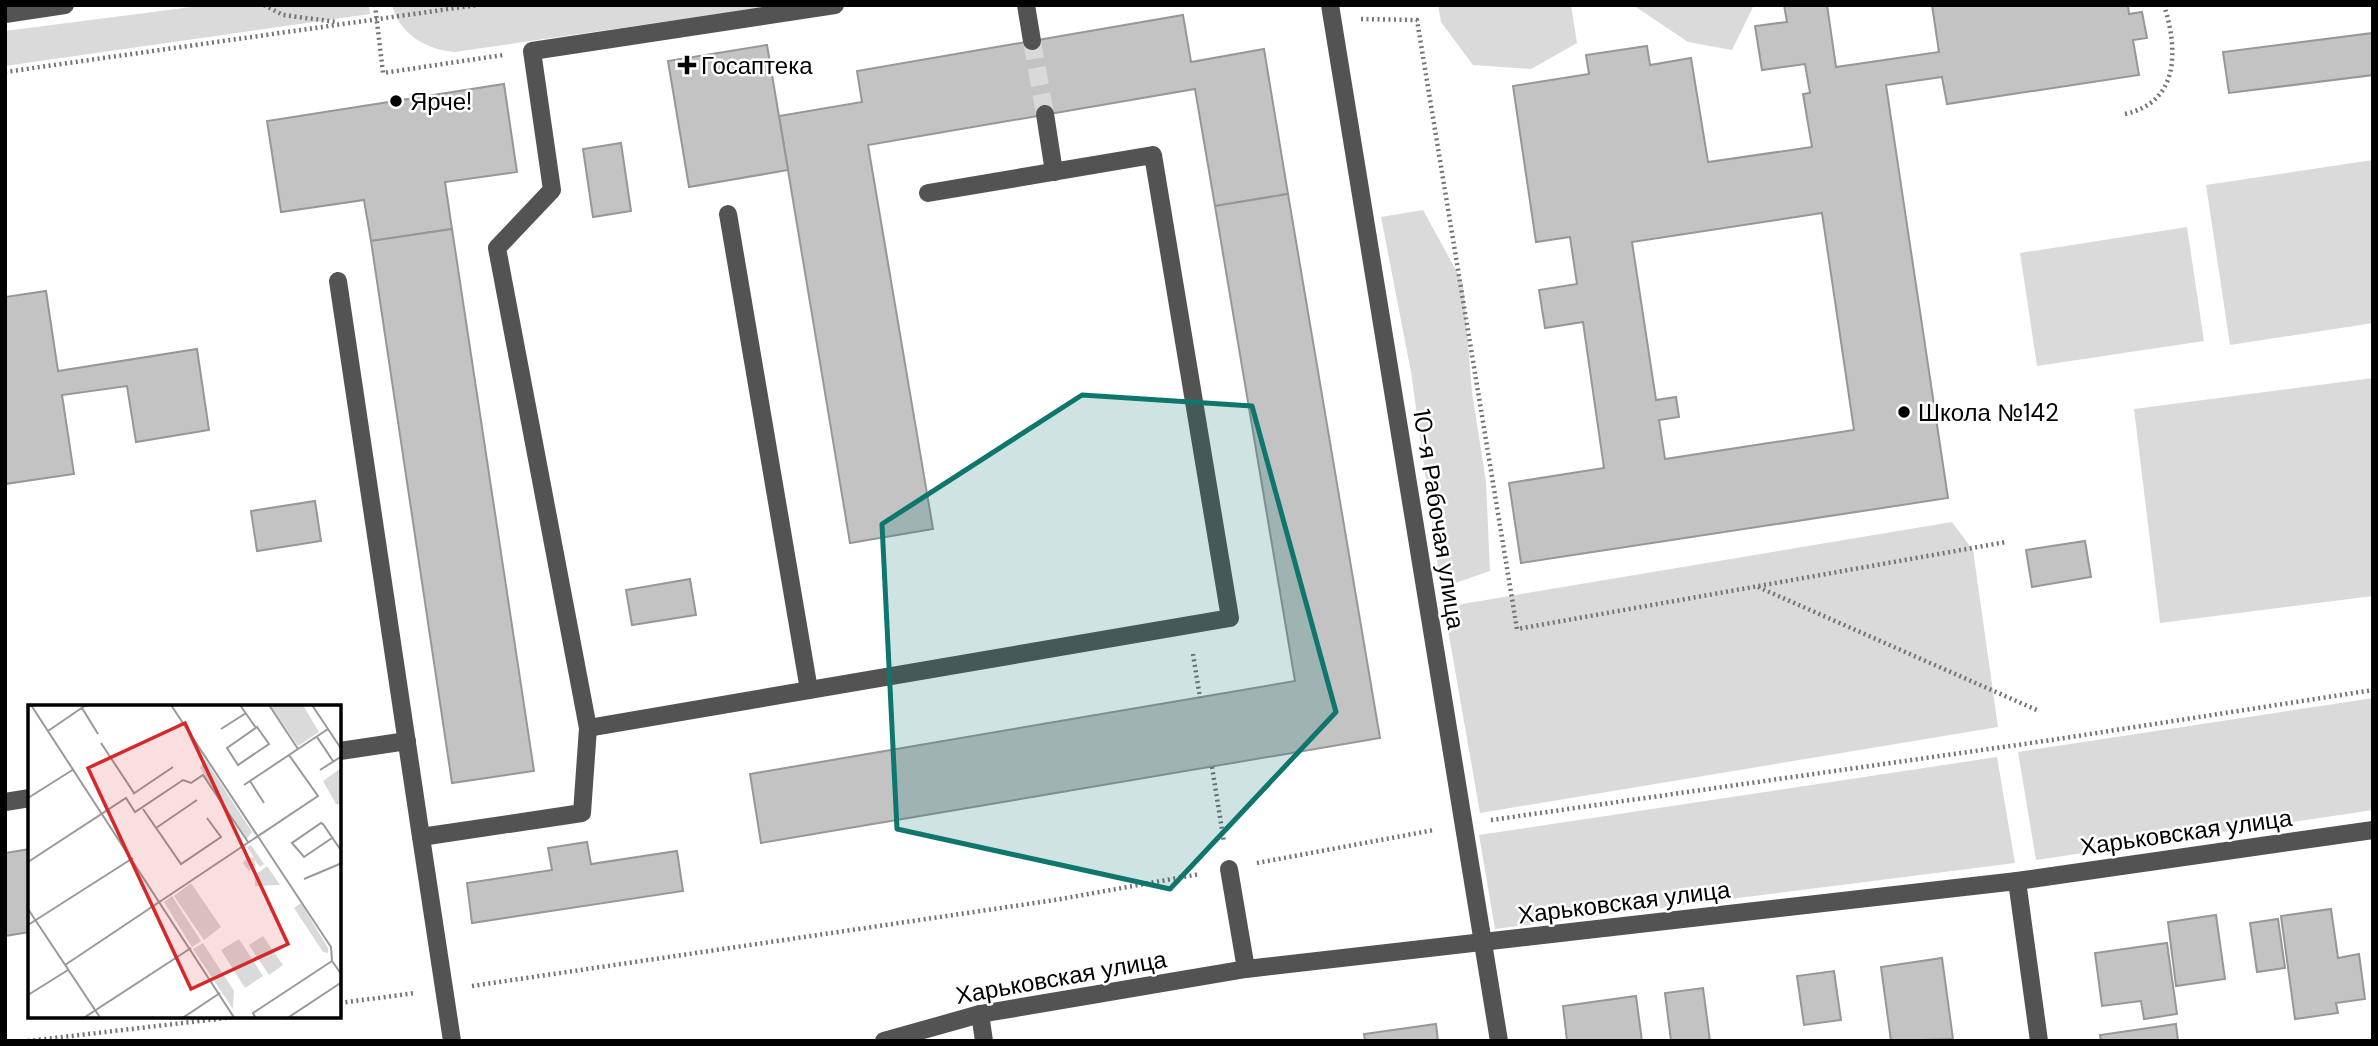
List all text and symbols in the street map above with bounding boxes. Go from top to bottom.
place label: Госаптека [701,50,813,81]
marker: Госаптека [679,57,695,73]
place label: Ярче! [410,86,472,117]
marker: Ярче! [388,93,404,109]
place label: Школа №142 [1918,397,2059,428]
marker: Школа №142 [1896,404,1912,420]
street label: 10-я Рабочая улица [1406,407,1472,632]
inset map [28,705,341,1018]
street label: Харьковская улица [2078,802,2295,862]
street label: Харьковская улица [1516,874,1733,930]
street label: Харьковская улица [953,943,1169,1011]

